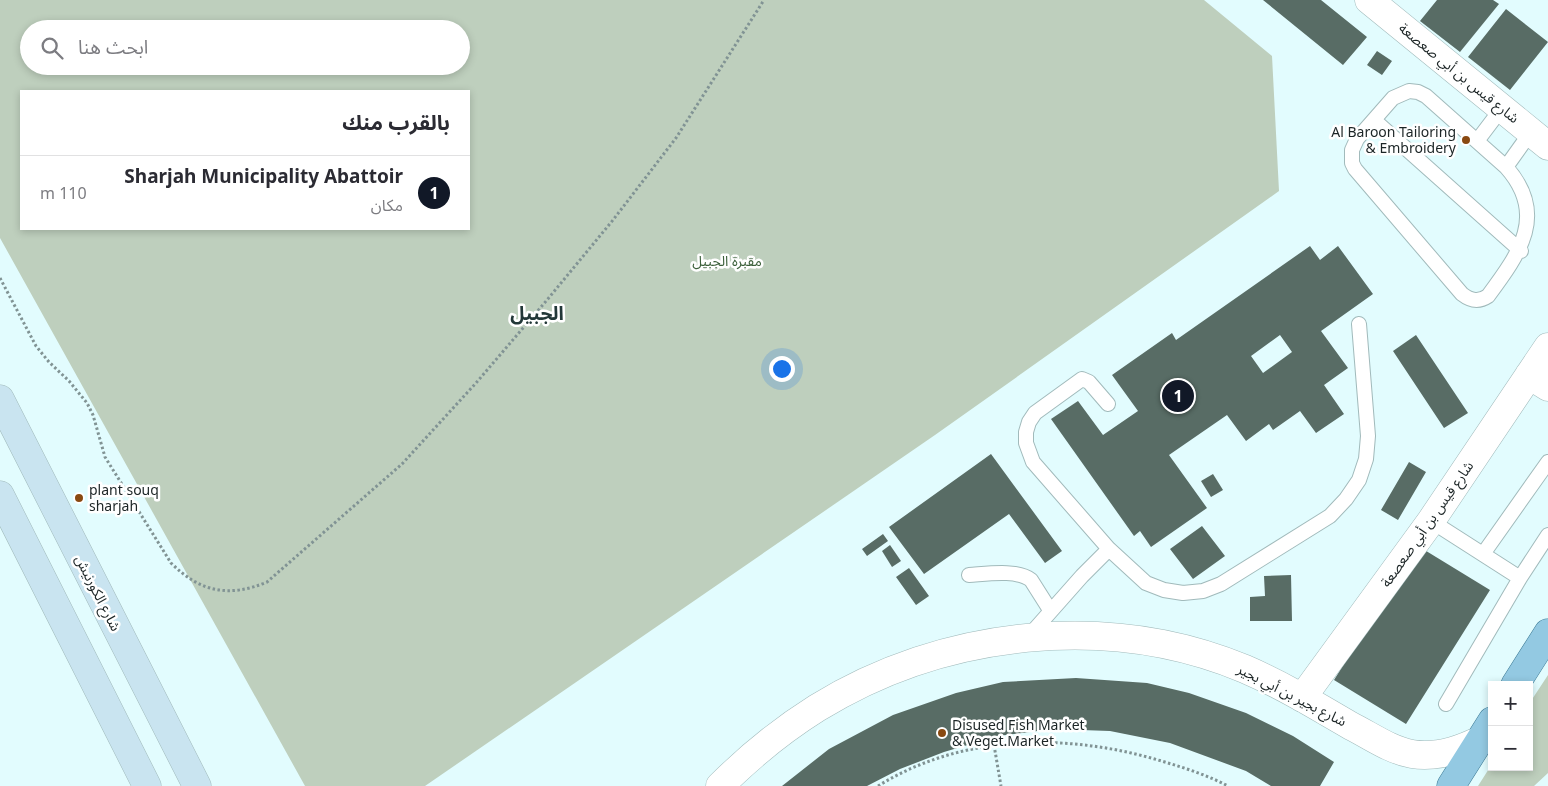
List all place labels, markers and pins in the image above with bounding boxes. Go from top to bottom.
place label: Al Baroon Tailoring & Embroidery [1331,122,1457,157]
marker: Al Baroon Tailoring & Embroidery [1460,134,1472,146]
pin: 1 [1162,377,1194,415]
place label: plant souq sharjah [89,480,159,515]
marker: plant souq sharjah [73,492,85,504]
place label: Disused Fish Market & Veget.Market [952,715,1085,750]
marker: Disused Fish Market & Veget.Market [936,727,948,739]

